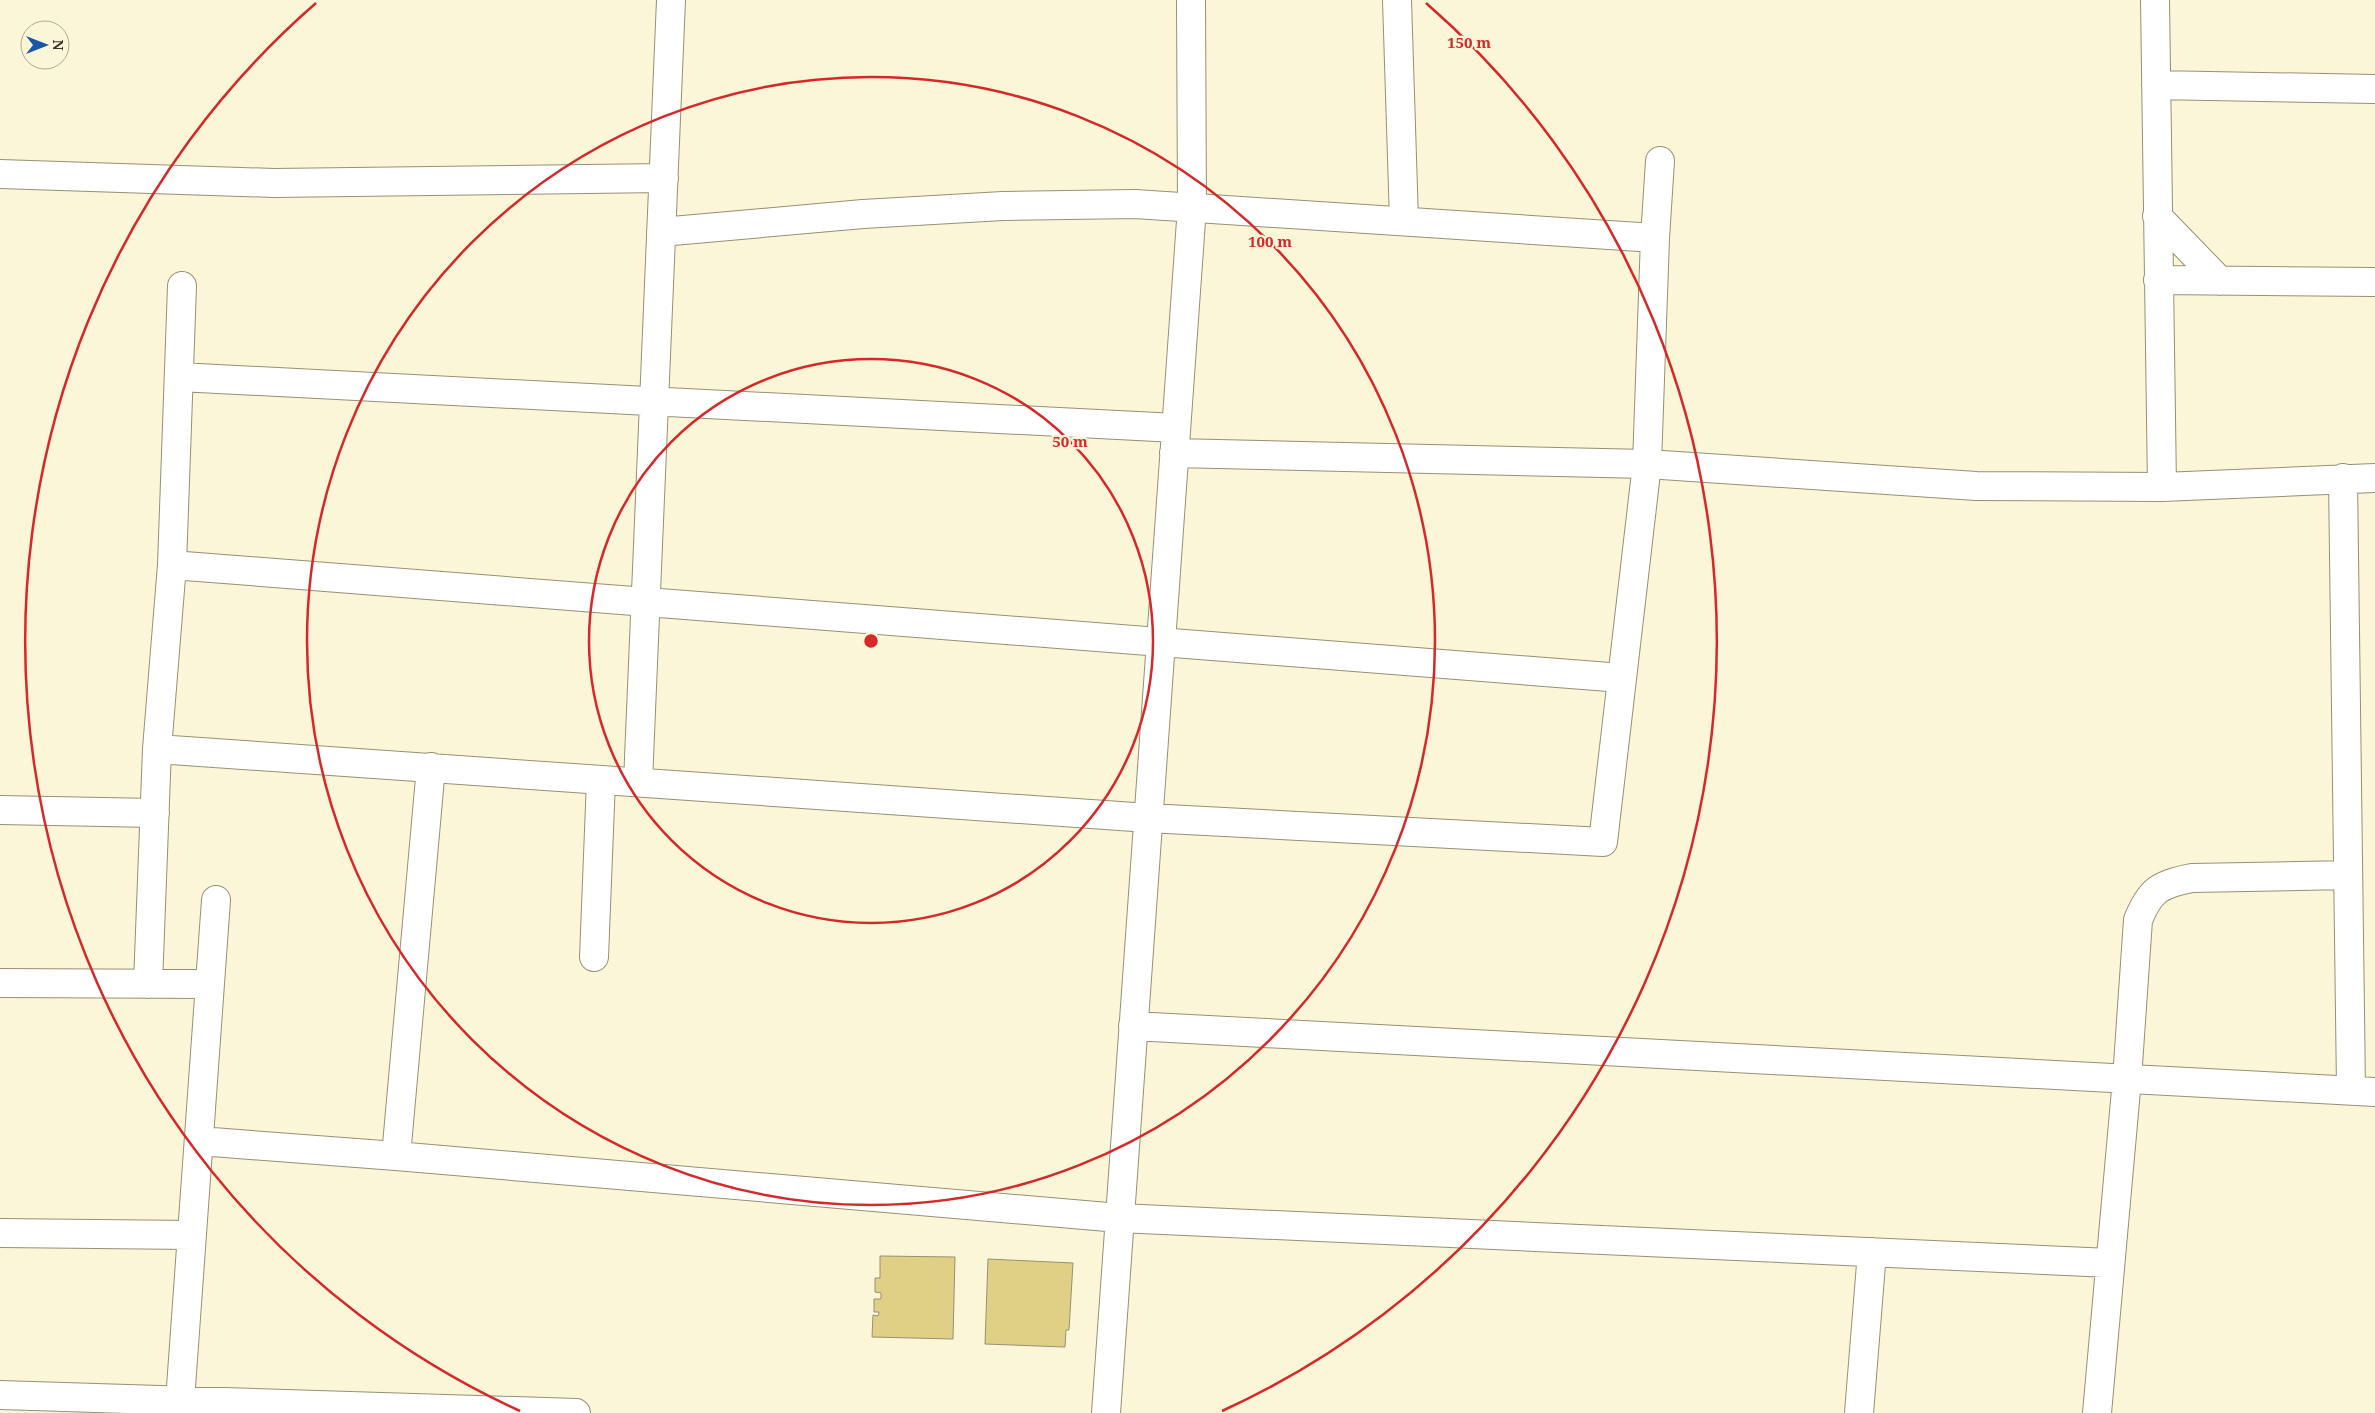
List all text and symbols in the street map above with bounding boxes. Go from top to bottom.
north arrow [20,20,70,70]
text: 150 m [1447,32,1491,52]
text: N [49,39,68,51]
text: 100 m [1248,231,1292,251]
text: 50 m [1052,431,1088,451]
centre of rings [862,632,880,650]

